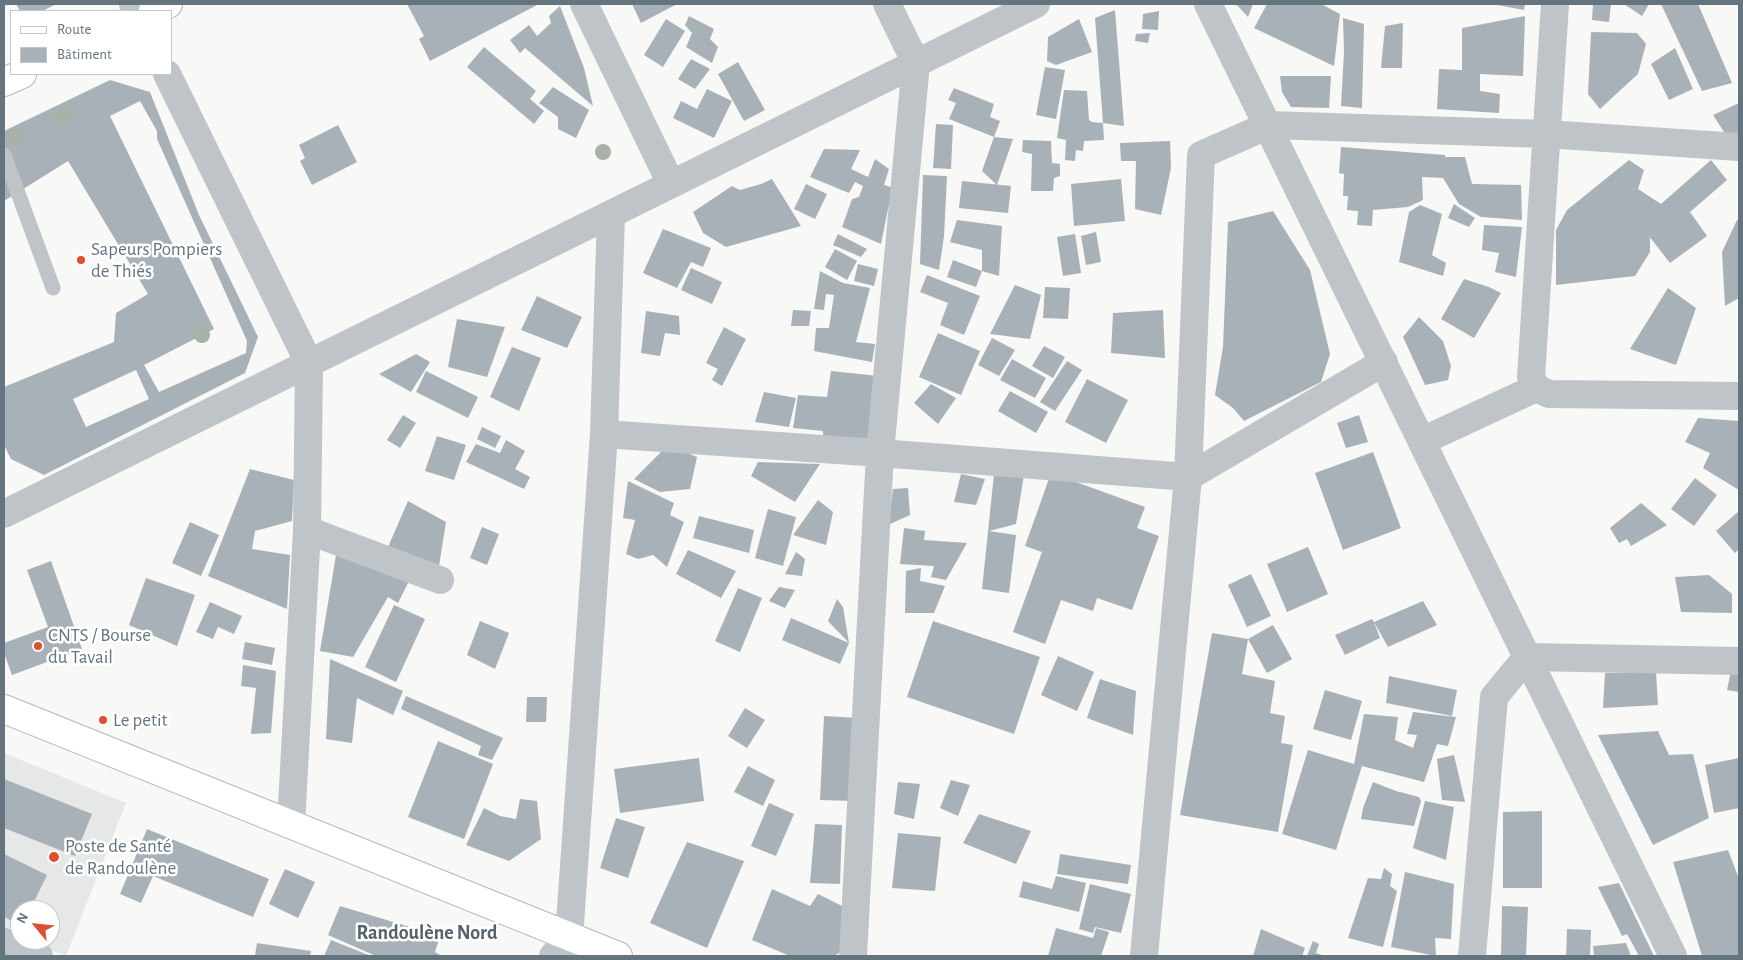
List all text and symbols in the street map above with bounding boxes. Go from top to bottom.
legend [10,10,172,75]
text: Route [57,22,91,37]
text: Bâtiment [57,47,112,62]
place label: Sapeurs Pompiers de Thiés [91,238,222,282]
marker: Sapeurs Pompiers de Thiés [75,254,87,266]
place label: CNTS / Bourse du Tavail [48,624,151,668]
marker: CNTS / Bourse du Tavail [32,640,44,652]
place label: Le petit [113,709,168,731]
marker: Le petit [97,714,109,726]
place label: Poste de Santé de Randoulène [65,835,176,879]
marker: Poste de Santé de Randoulène [47,850,61,864]
north arrow [10,900,60,950]
text: N [14,911,31,926]
district label: Randoulène Nord [357,921,497,945]

